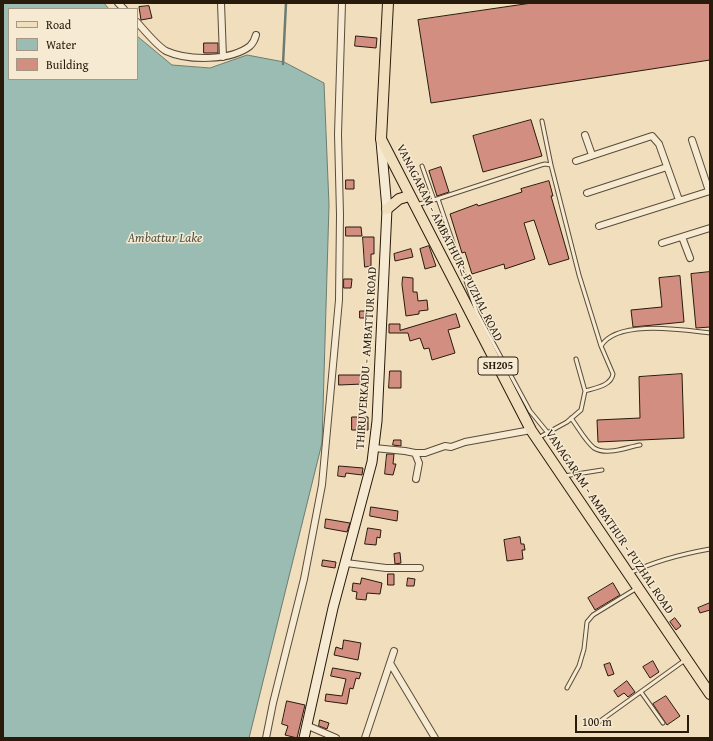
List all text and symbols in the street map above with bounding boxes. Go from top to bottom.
legend [8,8,138,80]
text: Road [46,16,71,33]
text: Water [46,36,76,53]
text: Building [46,56,89,73]
street label: VANAGARAM - AMBATHUR - PUZHAL ROAD [393,142,505,344]
water label: Ambattur Lake [128,231,202,247]
street label: THIRUVERKADU - AMBATTUR ROAD [353,266,381,450]
road number: SH205 [478,357,518,375]
street label: VANAGARAM - AMBATHUR - PUZHAL ROAD [542,427,676,617]
scale bar [577,707,691,733]
text: 100 m [582,713,612,730]

